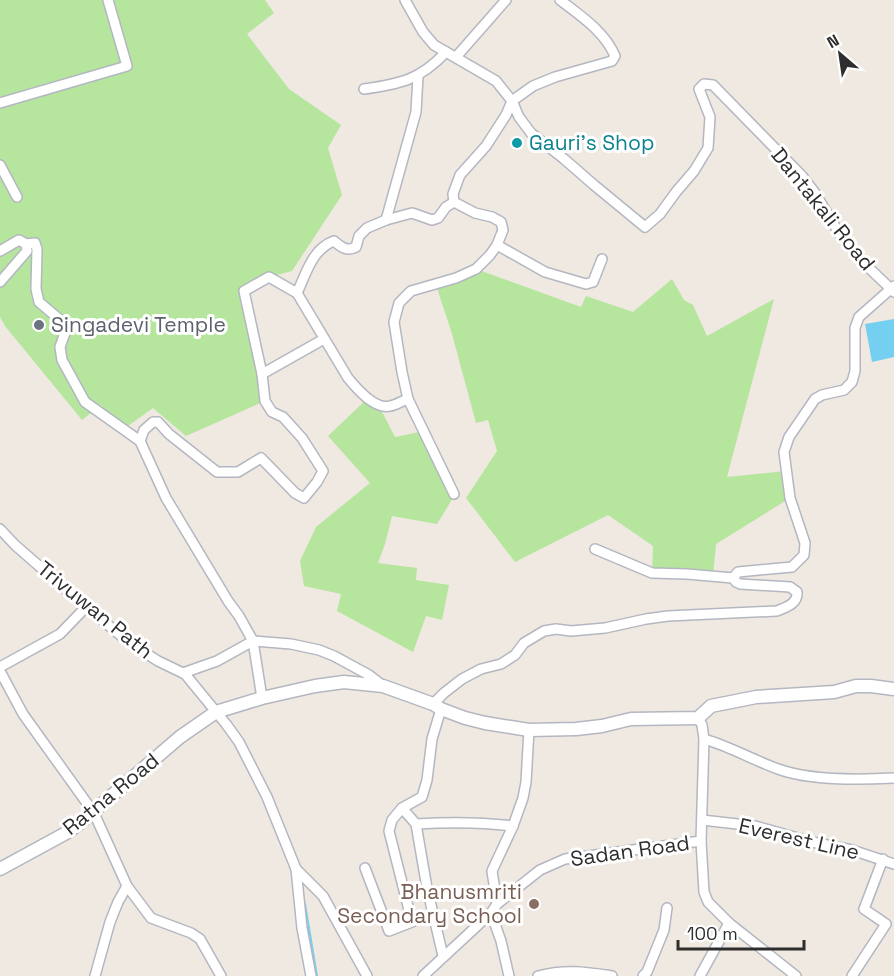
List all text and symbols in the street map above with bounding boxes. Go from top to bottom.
north arrow [810,24,870,84]
text: N [823,30,843,53]
place label: Gauri's Shop [529,129,654,156]
marker: Gauri's Shop [510,136,524,150]
street label: Dantakali Road [766,142,881,276]
place label: Singadevi Temple [51,311,226,338]
marker: Singadevi Temple [32,318,46,332]
street label: Trivuwan Path [32,555,159,665]
street label: Ratna Road [57,747,164,841]
street label: Everest Line [736,812,862,865]
street label: Sadan Road [569,829,691,872]
place label: Bhanusmriti Secondary School [337,878,522,929]
marker: Bhanusmriti Secondary School [527,897,541,911]
scale bar [678,913,804,951]
text: 100 m [687,922,738,945]

